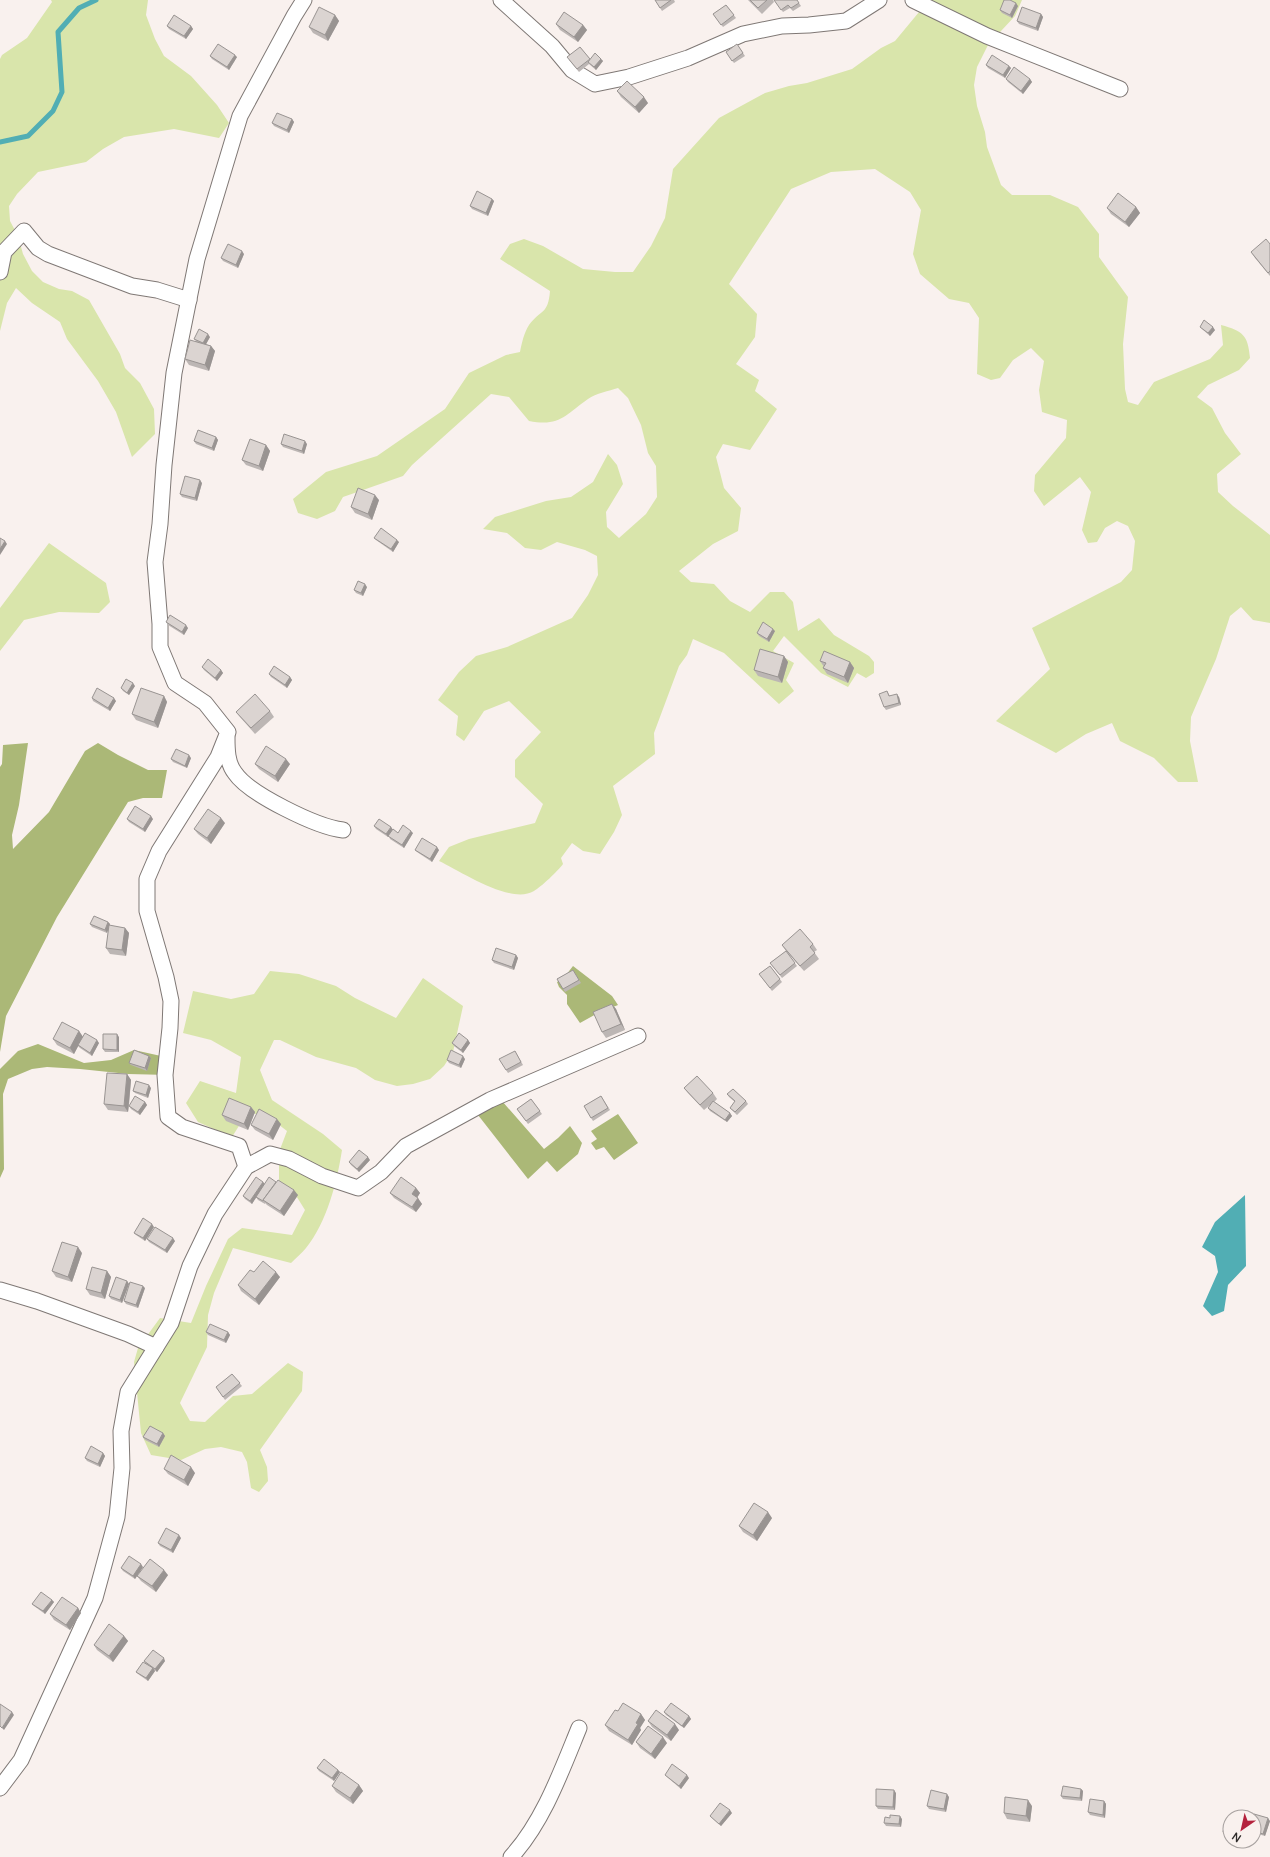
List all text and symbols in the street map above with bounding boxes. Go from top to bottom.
north arrow [1222,1809,1262,1849]
text: N [1229,1829,1244,1846]

